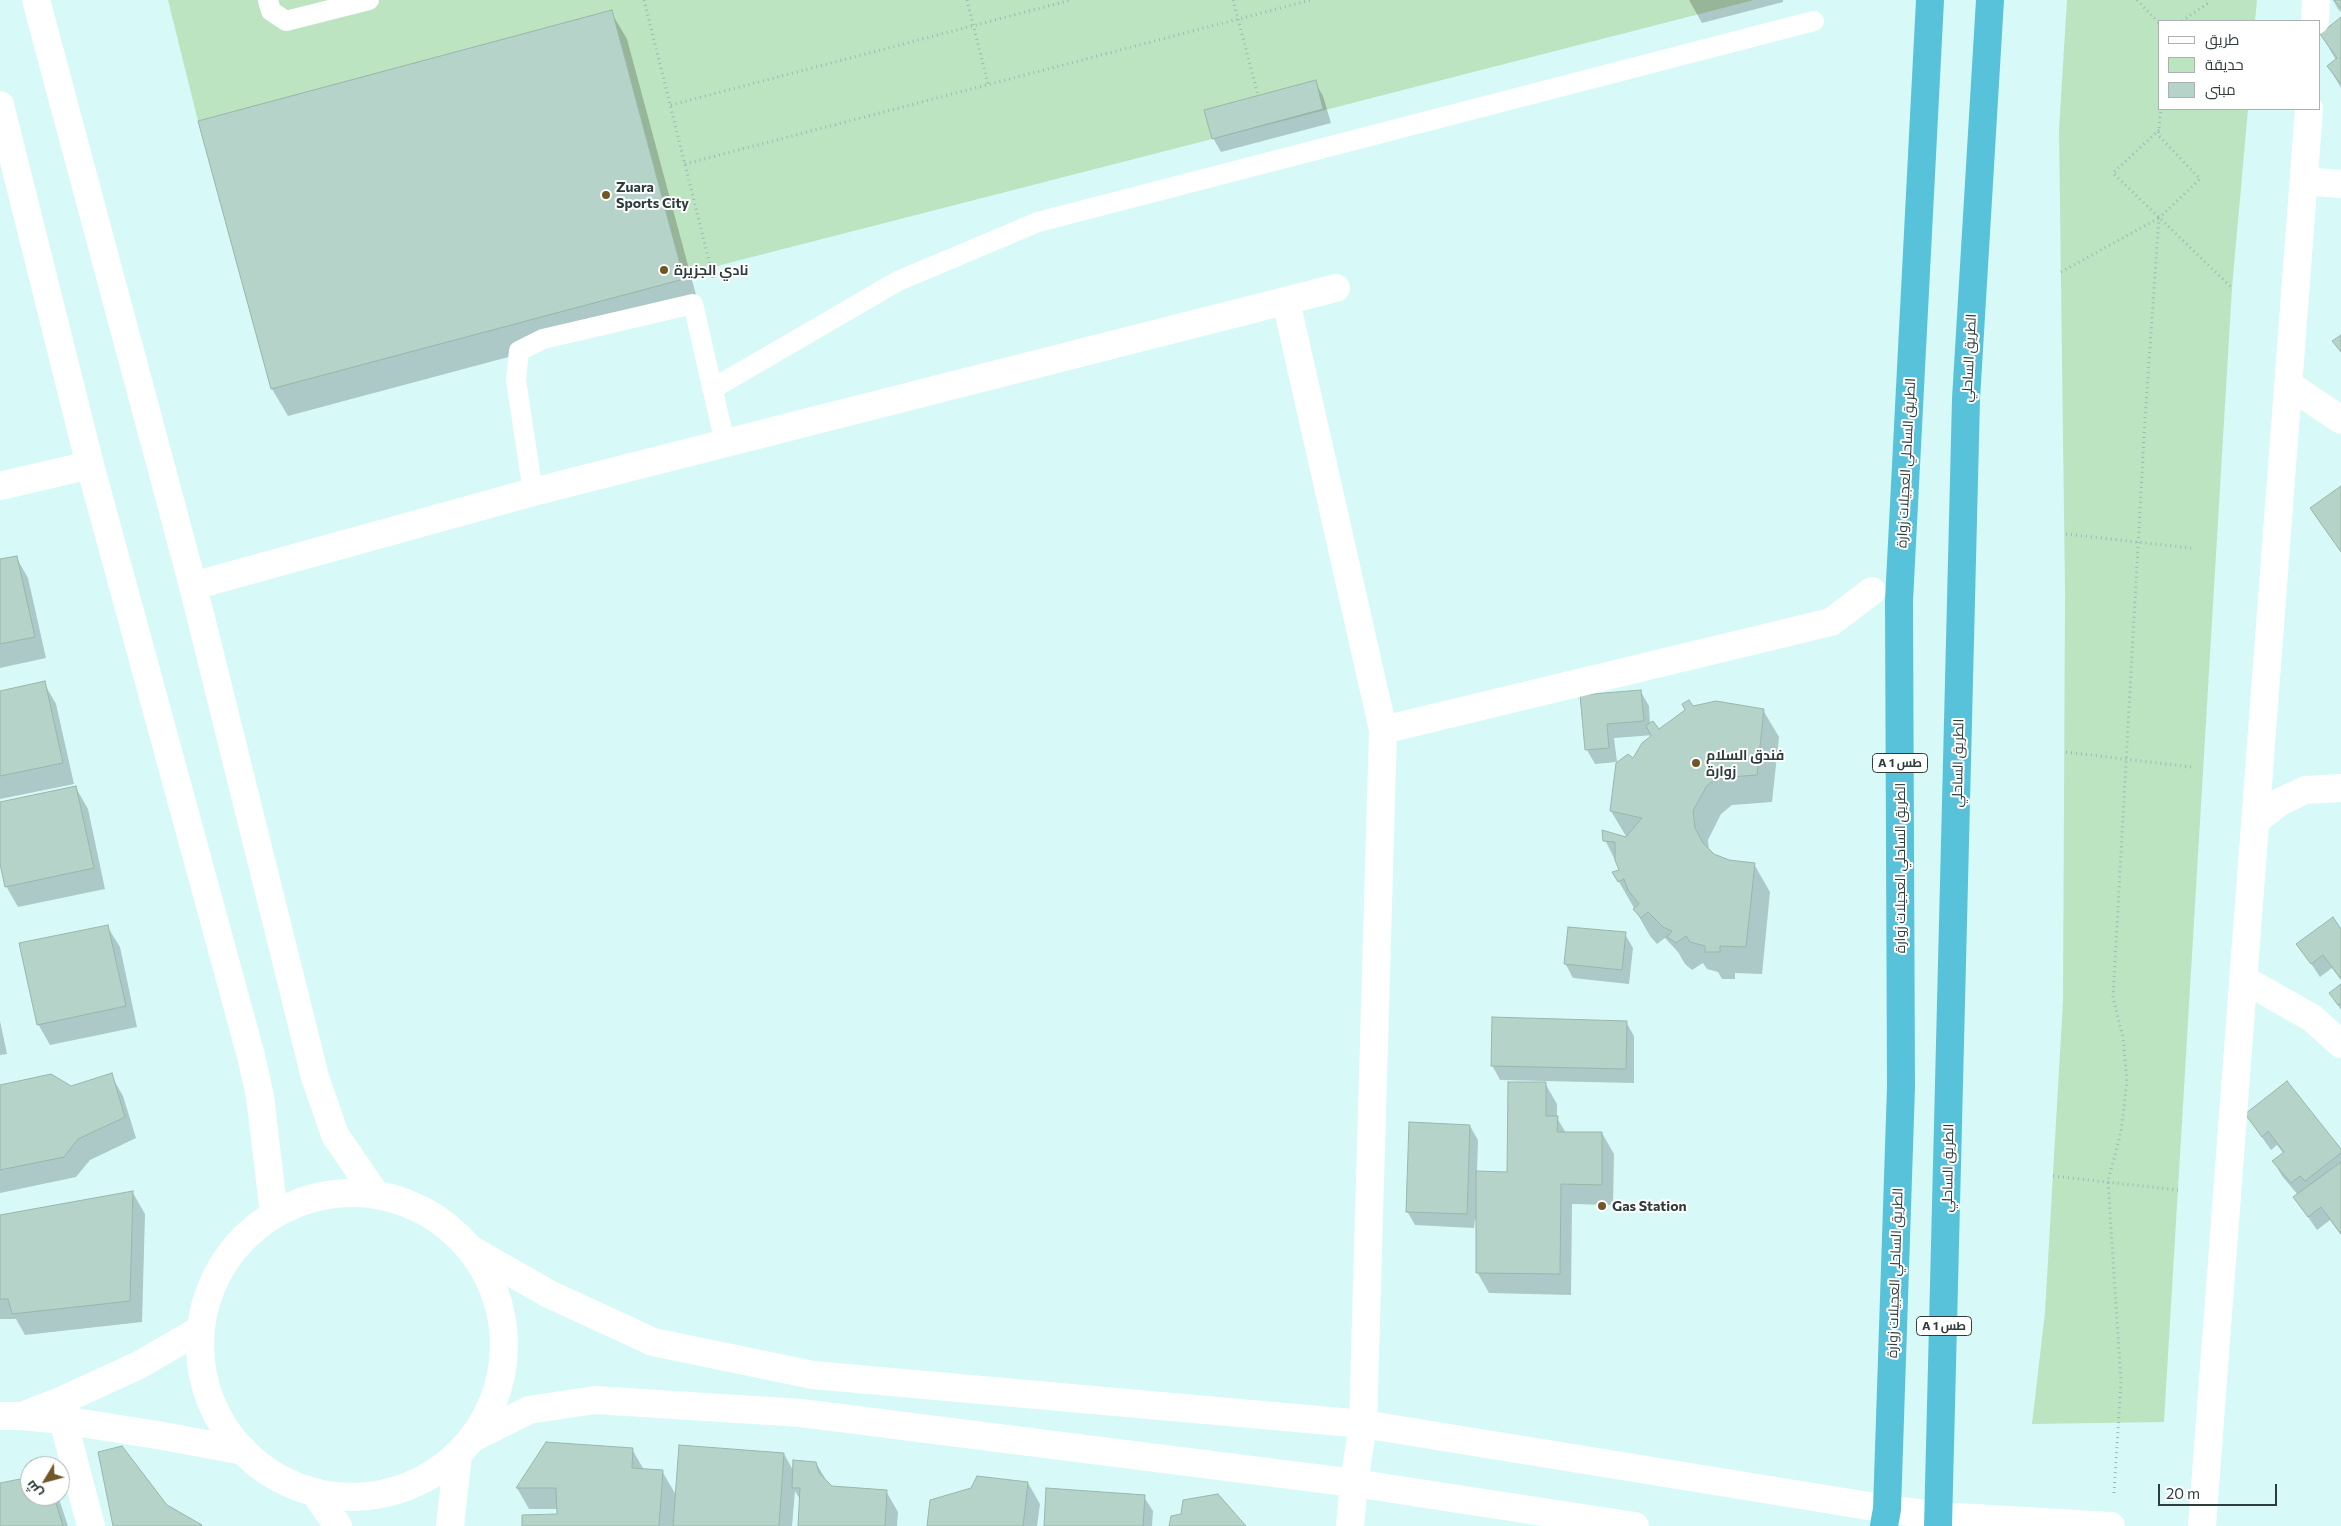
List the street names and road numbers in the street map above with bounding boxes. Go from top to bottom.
street label: الطريق الساحلي [1958,313,1980,403]
street label: الطريق الساحلي العجيلات زوارة [1893,377,1919,549]
street label: الطريق الساحلي [1949,719,1967,807]
road number: A 1 طس [1872,754,1928,772]
street label: الطريق الساحلي العجيلات زوارة [1892,783,1908,953]
street label: الطريق الساحلي [1939,1124,1957,1212]
street label: الطريق الساحلي العجيلات زوارة [1884,1188,1906,1358]
road number: A 1 طس [1916,1316,1972,1335]

